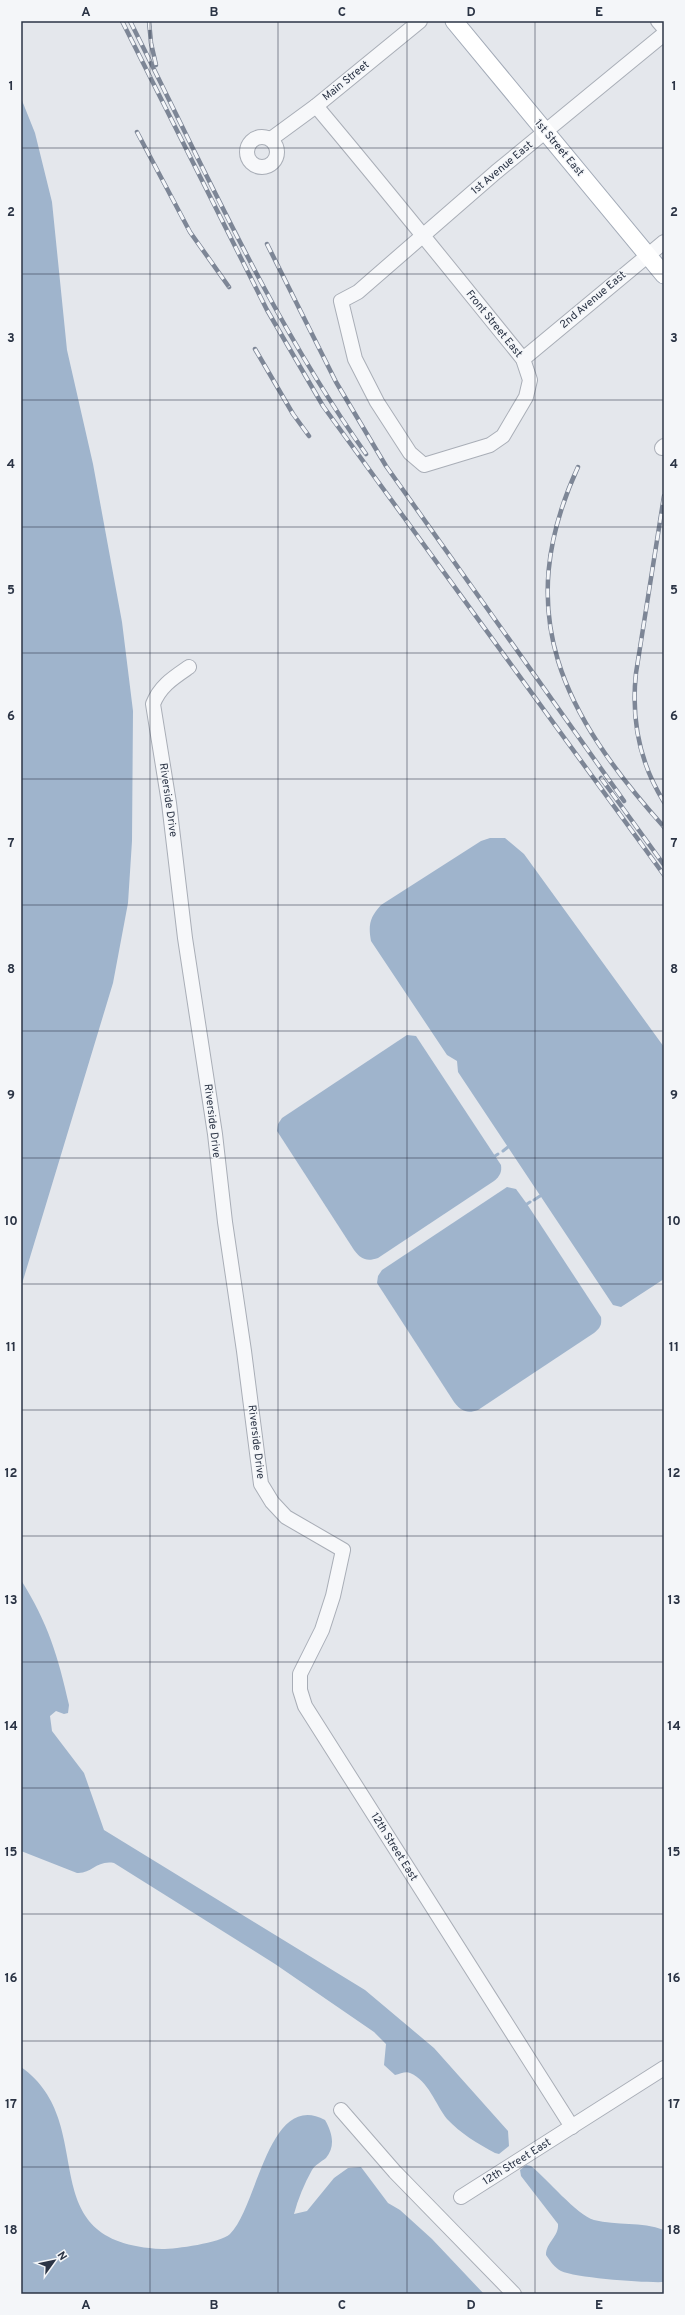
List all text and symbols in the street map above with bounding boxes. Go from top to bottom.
text: A [81,5,91,21]
text: B [210,5,219,21]
text: C [338,5,346,21]
text: D [466,5,476,21]
text: E [595,5,603,21]
street label: Main Street [320,58,372,104]
text: 1 [8,79,14,95]
text: 1 [671,79,677,95]
street label: 1st Street East [531,117,587,179]
street label: 1st Avenue East [468,138,536,198]
text: 2 [7,205,15,221]
text: 2 [670,205,678,221]
street label: 2nd Avenue East [557,268,629,332]
street label: Front Street East [463,287,525,361]
text: 3 [7,331,15,347]
text: 3 [670,331,678,347]
text: 4 [7,457,15,473]
text: 4 [670,457,678,473]
text: 5 [7,583,15,599]
text: 5 [670,583,678,599]
text: 6 [7,709,15,725]
text: 6 [670,709,678,725]
street label: Riverside Drive [156,762,180,838]
text: 7 [8,836,15,852]
text: 7 [671,836,678,852]
text: 8 [7,962,15,978]
text: 8 [670,962,678,978]
street label: Riverside Drive [201,1083,224,1159]
text: 9 [7,1088,15,1104]
text: 9 [670,1088,678,1104]
text: 10 [4,1214,18,1230]
text: 10 [667,1214,681,1230]
text: 11 [6,1340,16,1356]
text: 11 [669,1340,679,1356]
street label: Riverside Drive [245,1404,268,1480]
text: 12 [4,1466,18,1482]
text: 12 [667,1466,681,1482]
text: 13 [5,1593,18,1609]
text: 13 [668,1593,681,1609]
text: 14 [4,1719,18,1735]
text: 14 [667,1719,681,1735]
street label: 12th Street East [367,1810,421,1884]
text: 15 [4,1845,18,1861]
text: 15 [667,1845,681,1861]
text: 16 [4,1971,18,1987]
text: 16 [667,1971,681,1987]
text: 17 [5,2097,17,2113]
text: 17 [668,2097,680,2113]
street label: 12th Street East [480,2135,554,2189]
text: 18 [4,2223,18,2239]
text: 18 [667,2223,681,2239]
north arrow [34,2241,74,2281]
text: N [54,2249,70,2263]
text: A [81,2298,91,2314]
text: B [210,2298,219,2314]
text: C [338,2298,346,2314]
text: D [466,2298,476,2314]
text: E [595,2298,603,2314]

